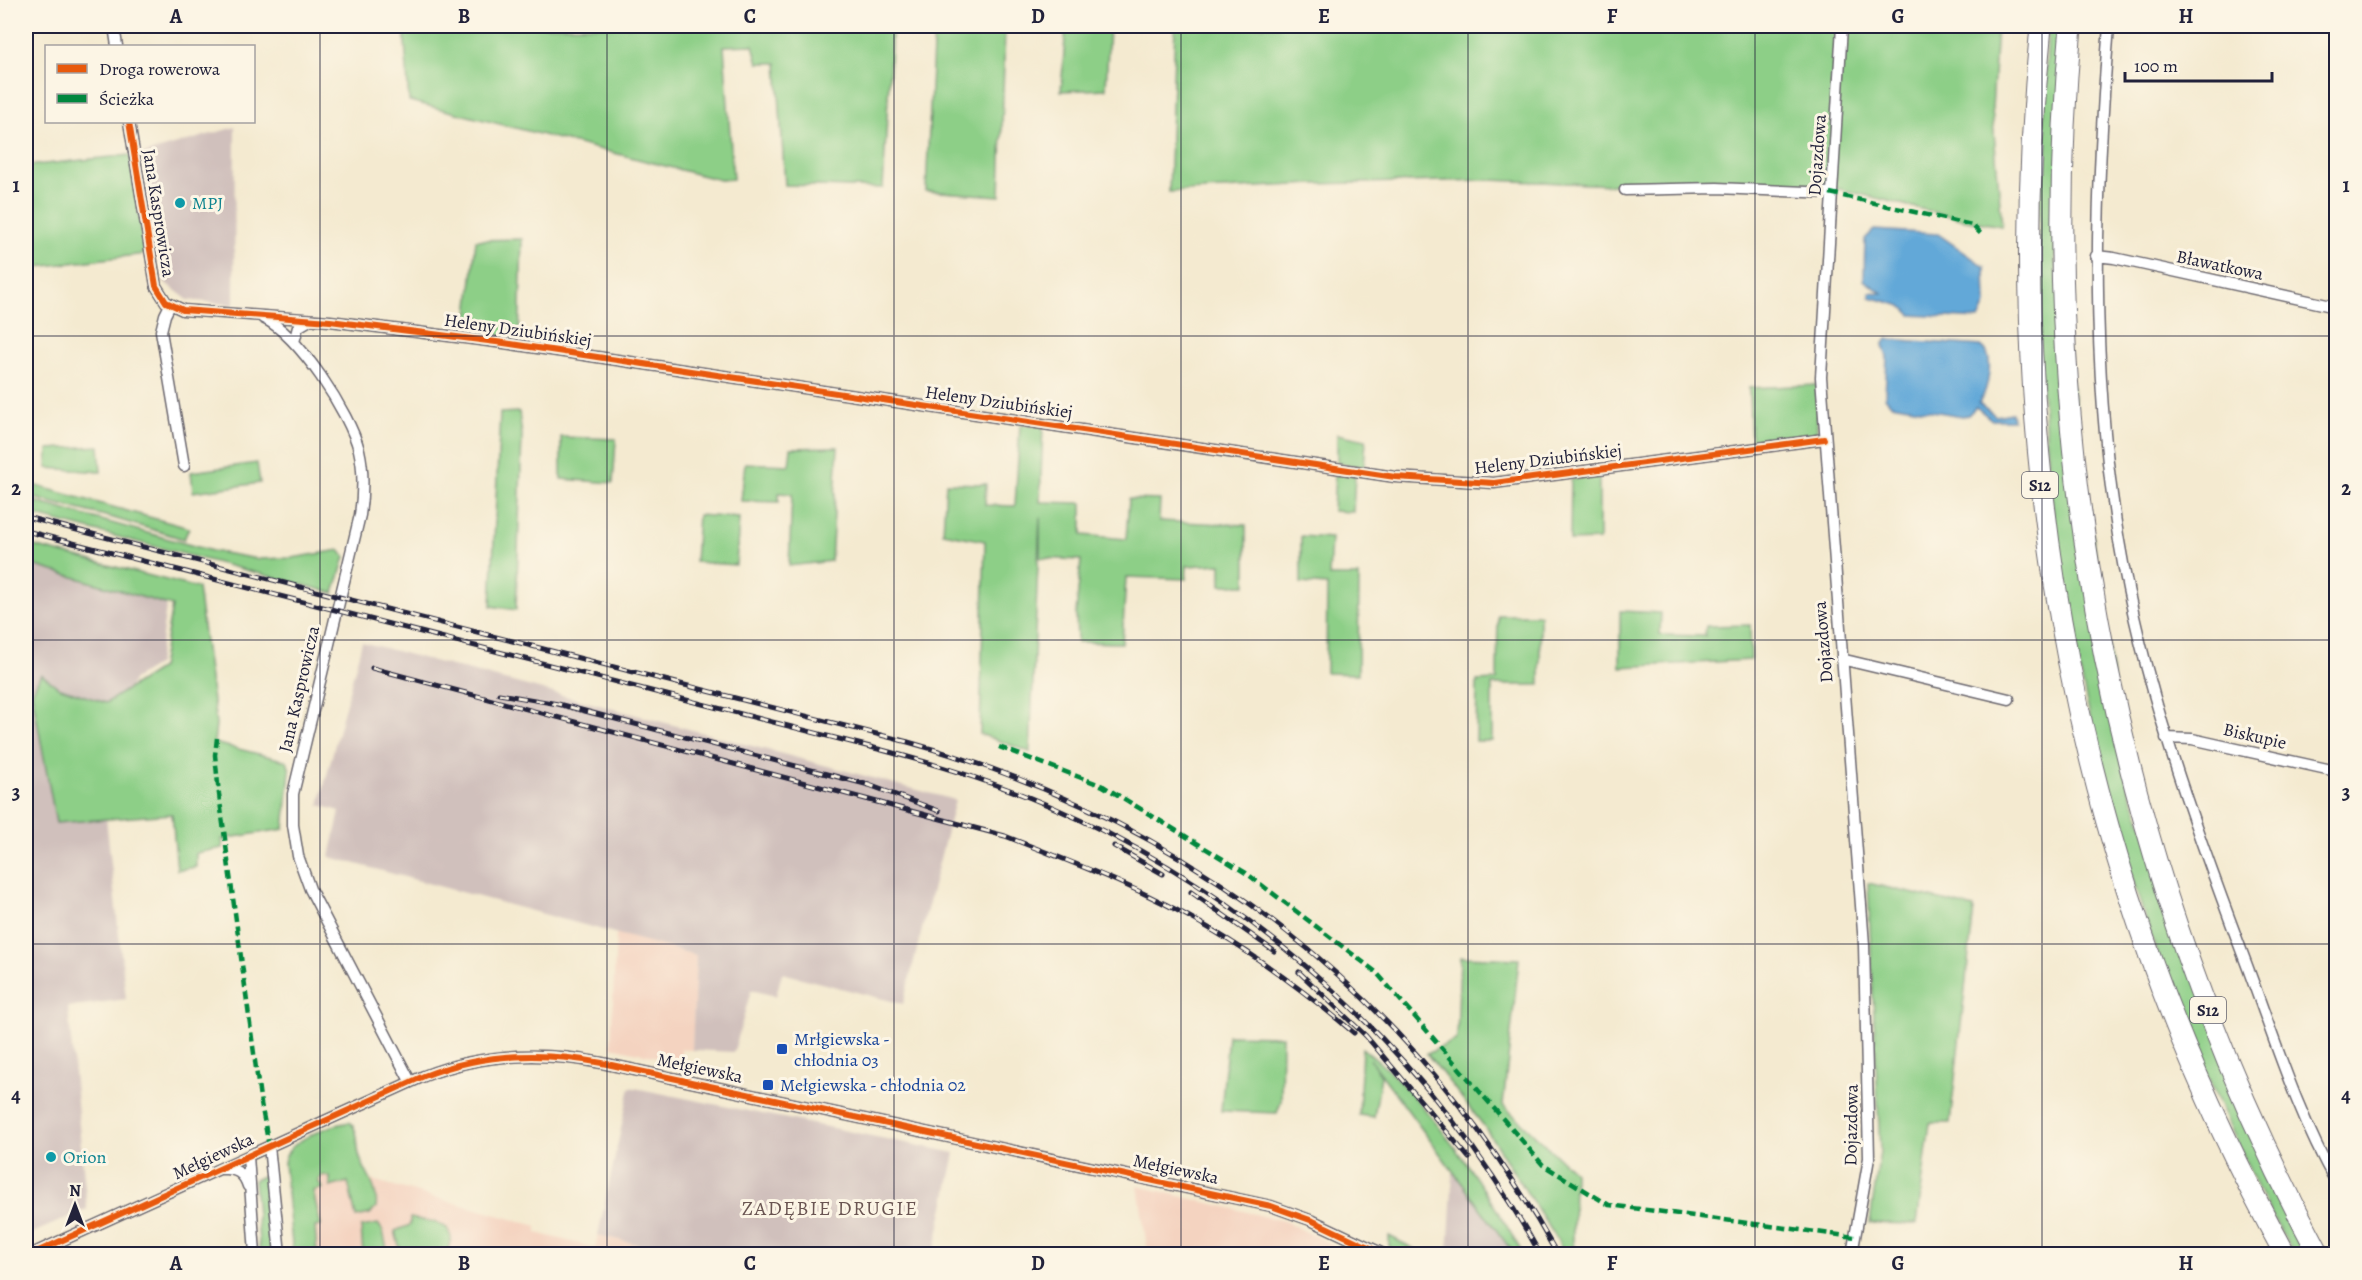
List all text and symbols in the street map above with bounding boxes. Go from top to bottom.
text: A [169,3,183,30]
text: B [458,3,470,30]
text: C [744,3,756,30]
text: D [1031,3,1045,30]
text: E [1318,3,1330,30]
text: F [1607,3,1618,30]
text: G [1891,3,1905,30]
text: H [2179,3,2194,30]
legend [45,45,255,123]
scale bar [2125,45,2272,83]
text: 100 m [2134,54,2178,78]
text: Droga rowerowa [99,57,221,81]
text: Ścieżka [99,87,155,111]
street label: Dojazdowa [1802,113,1832,197]
street label: Jana Kasprowicza [137,147,181,279]
text: 1 [12,172,20,199]
text: 1 [2342,172,2350,199]
place label: MPJ [192,191,223,215]
marker: MPJ [173,196,187,210]
street label: Bławatkowa [2174,244,2266,286]
street label: Heleny Dziubińskiej [443,308,593,352]
street label: Heleny Dziubińskiej [924,380,1074,424]
street label: Heleny Dziubińskiej [1473,438,1623,480]
road number: S12 [2022,472,2058,498]
text: 2 [11,475,21,502]
text: 2 [2341,475,2351,502]
street label: Dojazdowa [1807,600,1839,684]
street label: Jana Kasprowicza [273,623,325,755]
street label: Biskupie [2221,717,2289,755]
text: 3 [12,779,20,806]
text: 3 [2342,779,2350,806]
road number: S12 [2190,997,2226,1023]
place label: Mrłgiewska - chłodnia 03 [794,1027,890,1072]
marker: Mrłgiewska - chłodnia 03 [775,1042,789,1056]
street label: Mełgiewska [655,1047,746,1089]
place label: Mełgiewska - chłodnia 02 [780,1073,966,1097]
marker: Mełgiewska - chłodnia 02 [761,1078,775,1092]
text: 4 [11,1082,21,1109]
text: 4 [2341,1082,2351,1109]
street label: Dojazdowa [1838,1083,1864,1166]
street label: Mełgiewska [169,1127,258,1185]
place label: Orion [63,1145,106,1169]
street label: Mełgiewska [1131,1148,1222,1190]
marker: Orion [44,1150,58,1164]
north arrow [45,1175,105,1235]
text: N [69,1180,81,1202]
district label: ZADĘBIE DRUGIE [742,1195,918,1222]
text: A [169,1250,183,1277]
text: B [458,1250,470,1277]
text: C [744,1250,756,1277]
text: D [1031,1250,1045,1277]
text: E [1318,1250,1330,1277]
text: F [1607,1250,1618,1277]
text: G [1891,1250,1905,1277]
text: H [2179,1250,2194,1277]

